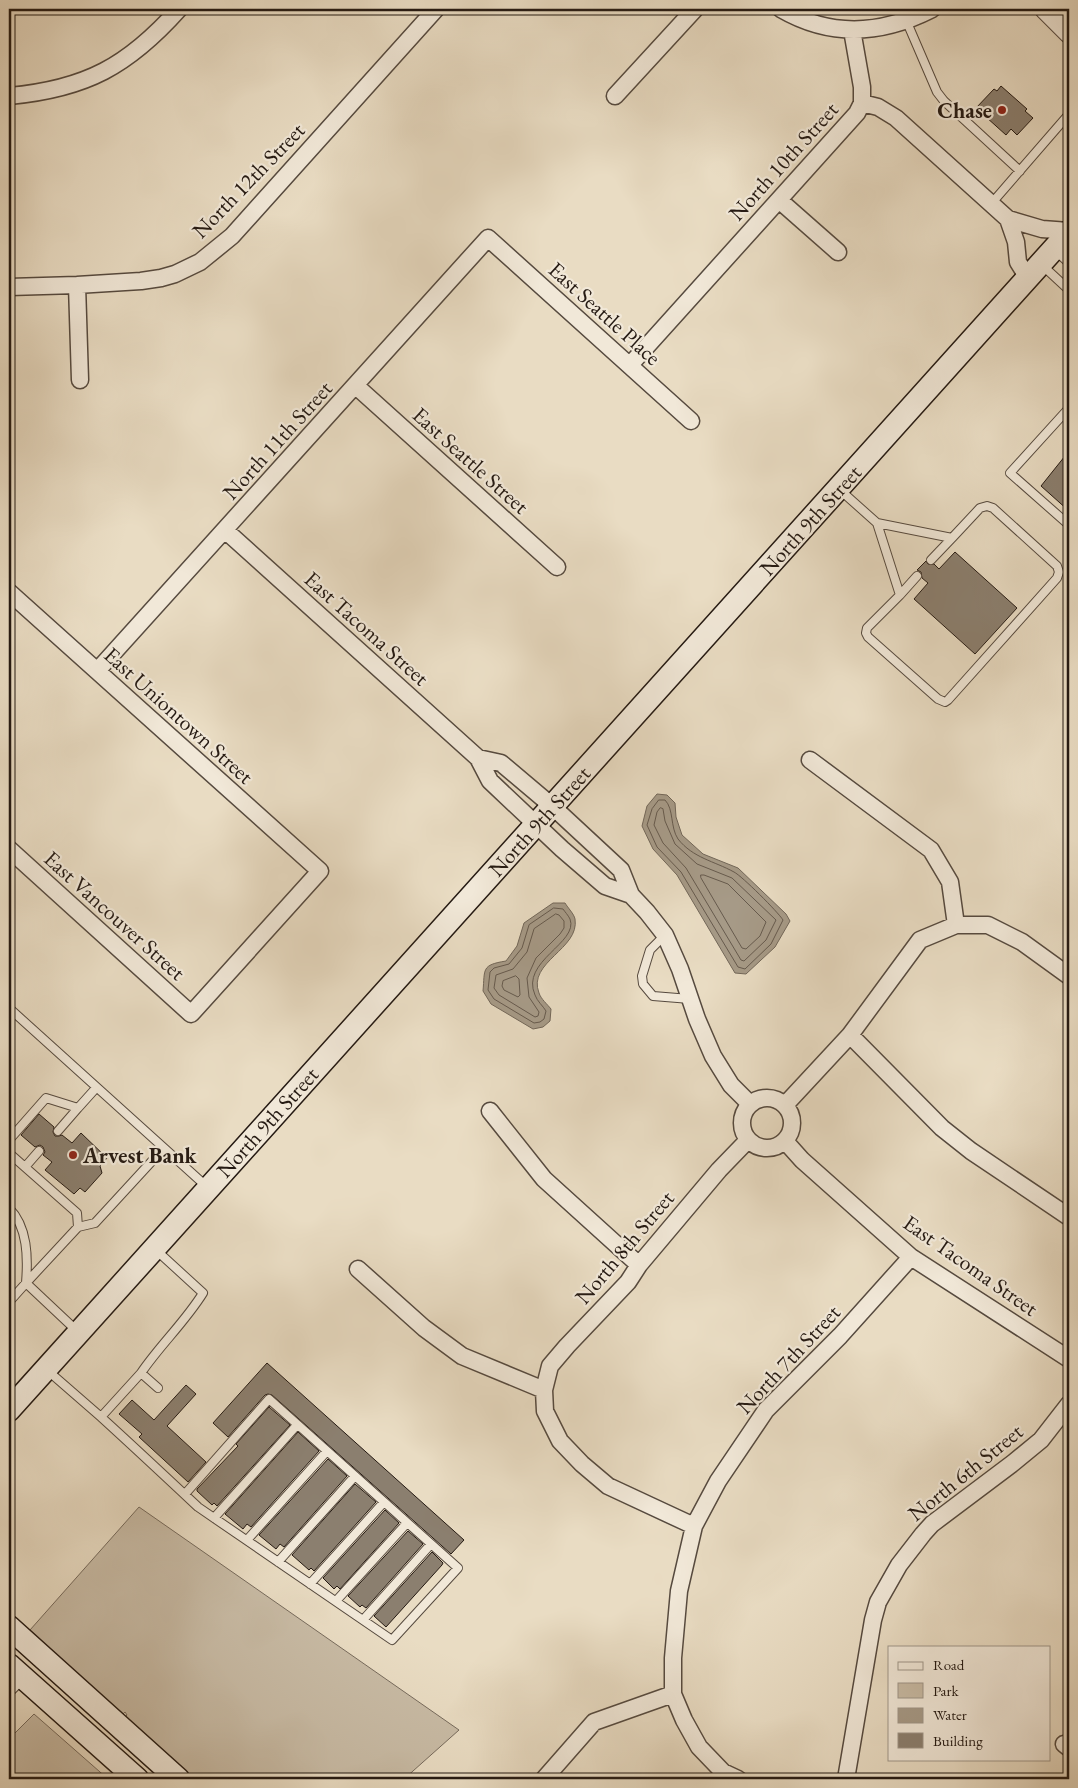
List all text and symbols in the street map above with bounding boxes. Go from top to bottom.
street label: North 10th Street [722,96,845,227]
place label: Chase [937,96,992,125]
marker: Chase [996,104,1008,116]
street label: North 12th Street [186,116,311,245]
street label: East Seattle Place [542,255,667,372]
street label: North 11th Street [216,375,339,506]
street label: East Seattle Street [406,400,535,520]
street label: North 9th Street [753,459,868,582]
street label: East Tacoma Street [298,565,435,692]
street label: East Uniontown Street [98,640,260,790]
street label: North 9th Street [482,760,597,883]
street label: East Vancouver Street [38,844,192,987]
street label: North 9th Street [210,1061,325,1184]
place label: Arvest Bank [82,1141,198,1170]
marker: Arvest Bank [67,1149,79,1161]
street label: North 8th Street [568,1184,680,1310]
street label: East Tacoma Street [898,1208,1044,1323]
street label: North 7th Street [730,1298,847,1420]
street label: North 6th Street [902,1417,1029,1528]
legend [888,1646,1050,1760]
text: Road [933,1655,965,1674]
text: Park [933,1681,960,1700]
text: Water [933,1705,967,1724]
text: Building [933,1731,983,1750]

